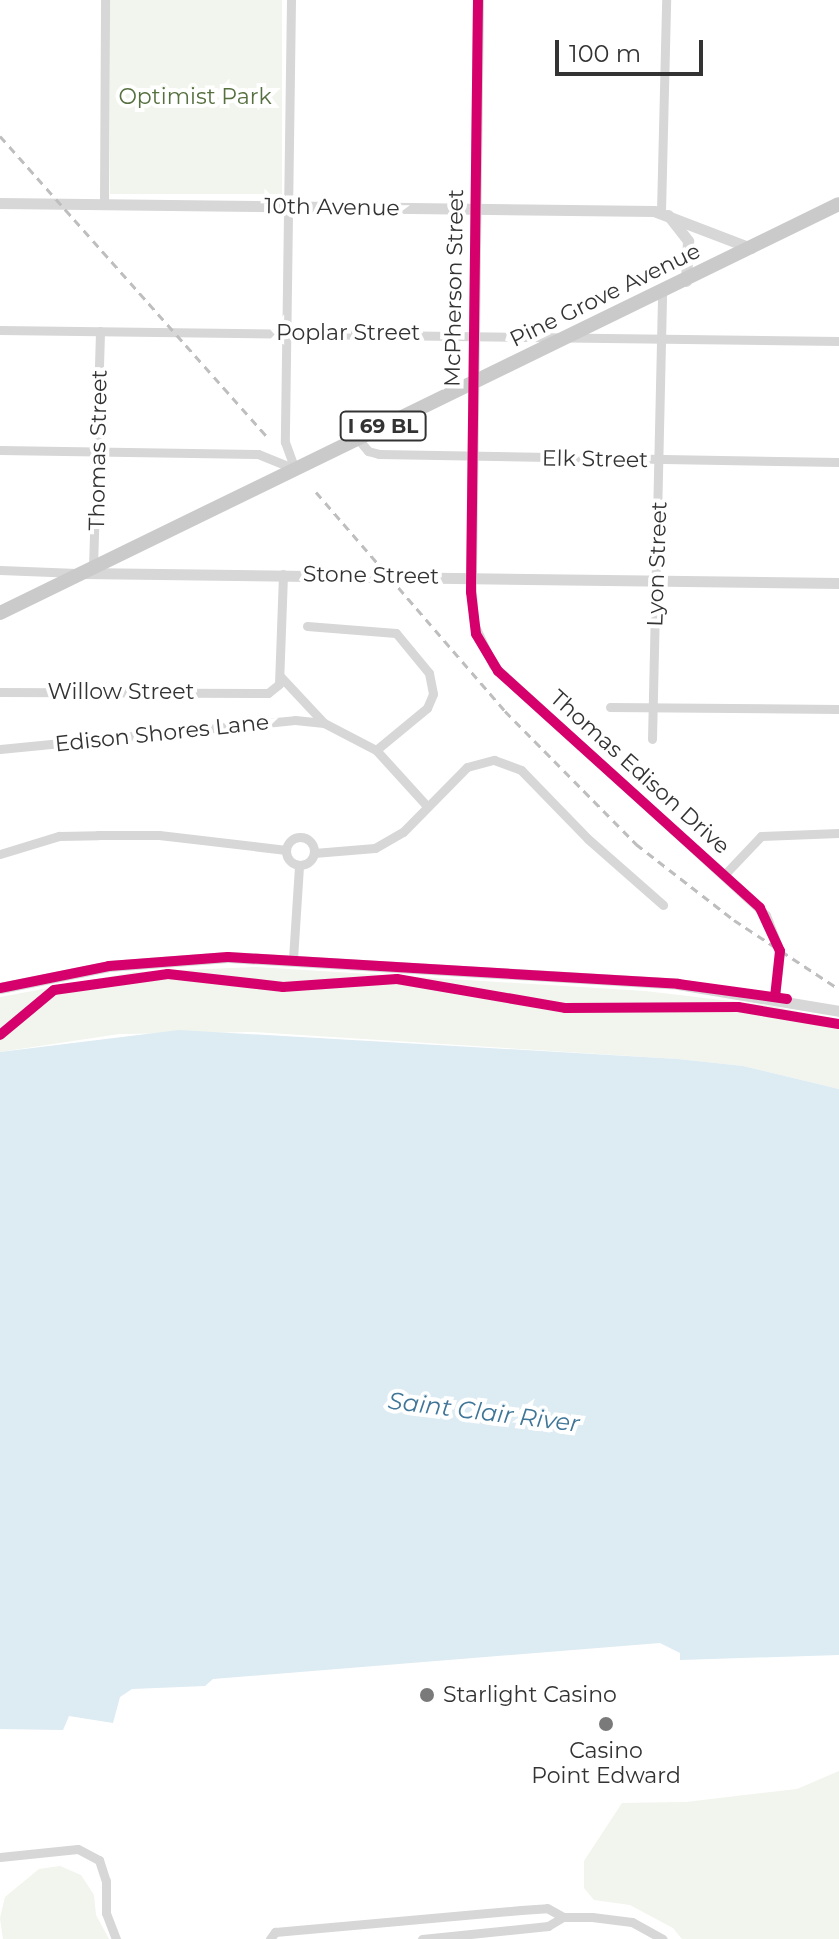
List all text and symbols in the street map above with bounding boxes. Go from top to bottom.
scale bar [559,24,707,74]
text: 100 m [569,39,641,68]
park label: Optimist Park [118,84,272,110]
street label: McPherson Street [439,189,469,387]
street label: 10th Avenue [264,193,400,221]
street label: Pine Grove Avenue [506,237,704,353]
street label: Poplar Street [276,320,420,346]
street label: Thomas Street [83,369,113,531]
road number: I 69 BL [339,410,427,442]
street label: Elk Street [542,445,648,473]
street label: Lyon Street [642,501,672,627]
street label: Stone Street [303,561,439,589]
street label: Willow Street [48,679,194,705]
street label: Thomas Edison Drive [545,684,735,860]
street label: Edison Shores Lane [54,709,270,757]
water label: Saint Clair River [387,1386,581,1438]
place label: Starlight Casino [443,1682,617,1708]
marker: Starlight Casino [418,1686,436,1704]
marker: Casino Point Edward [597,1715,615,1733]
place label: Casino Point Edward [531,1737,681,1788]

